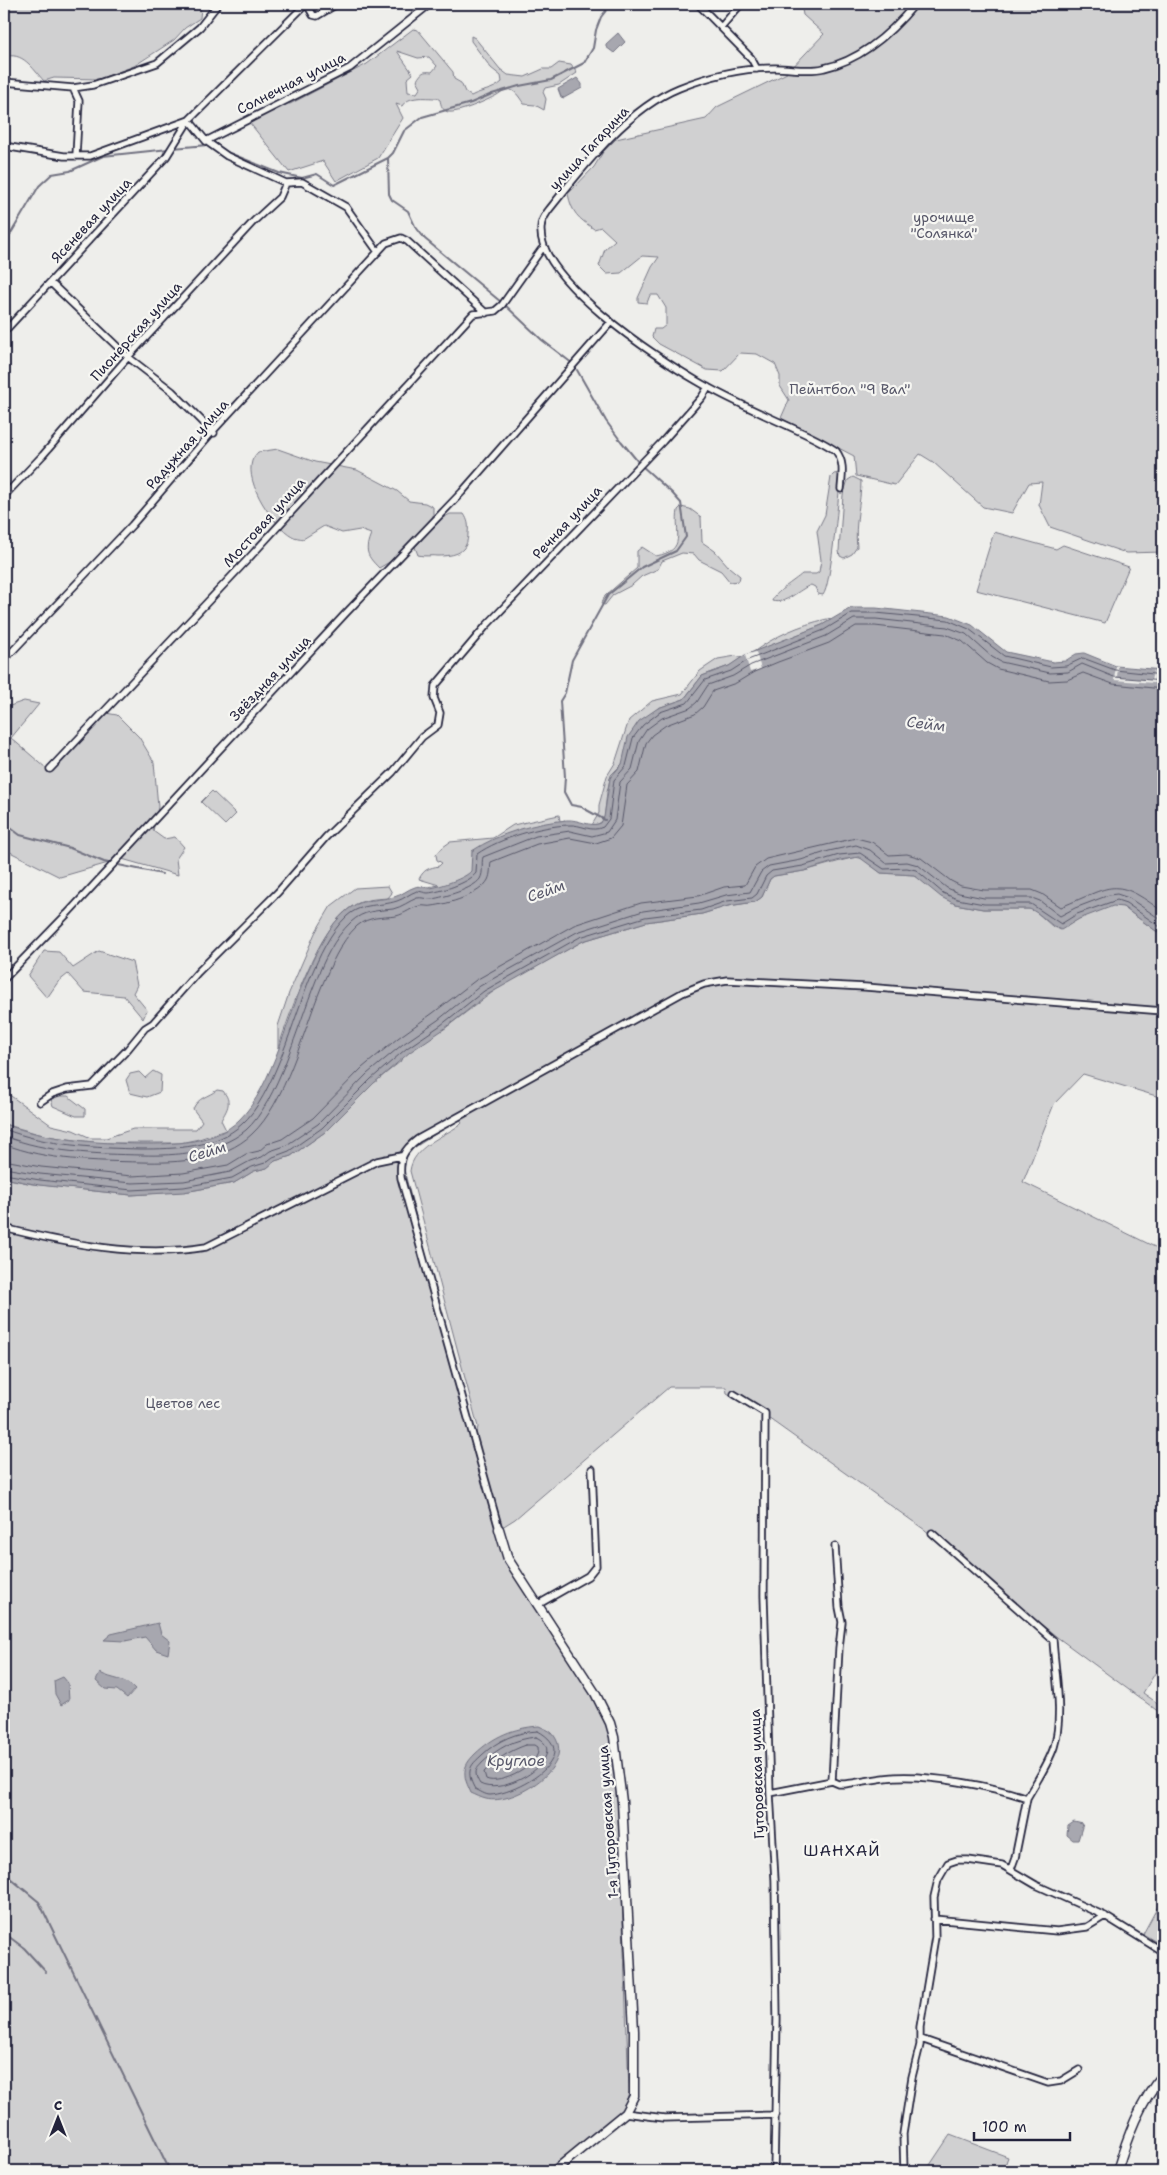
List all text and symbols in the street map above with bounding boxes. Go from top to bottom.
street label: Солнечная улица [234,48,349,118]
street label: улица Гагарина [545,102,633,194]
street label: Ясеневая улица [47,173,135,266]
park label: урочище "Солянка" [910,208,978,242]
street label: Пионерская улица [86,277,186,385]
park label: Пейнтбол "9 Вал" [789,380,911,398]
street label: Радужная улица [142,395,232,493]
street label: Мостовая улица [219,473,309,571]
street label: Речная улица [528,481,606,563]
street label: Звёздная улица [226,631,315,725]
water label: Сейм [905,712,947,736]
water label: Сейм [524,875,568,907]
water label: Сейм [185,1137,229,1167]
park label: Цветов лес [146,1394,220,1412]
street label: Гуторовская улица [746,1708,768,1839]
street label: 1-я Гуторовская улица [594,1744,622,1899]
water label: Круглое [487,1751,545,1771]
district label: ШАНХАЙ [803,1840,881,1861]
north arrow [32,2092,82,2142]
text: С [54,2096,62,2114]
scale bar [974,2110,1071,2142]
text: 100 m [982,2117,1027,2137]

